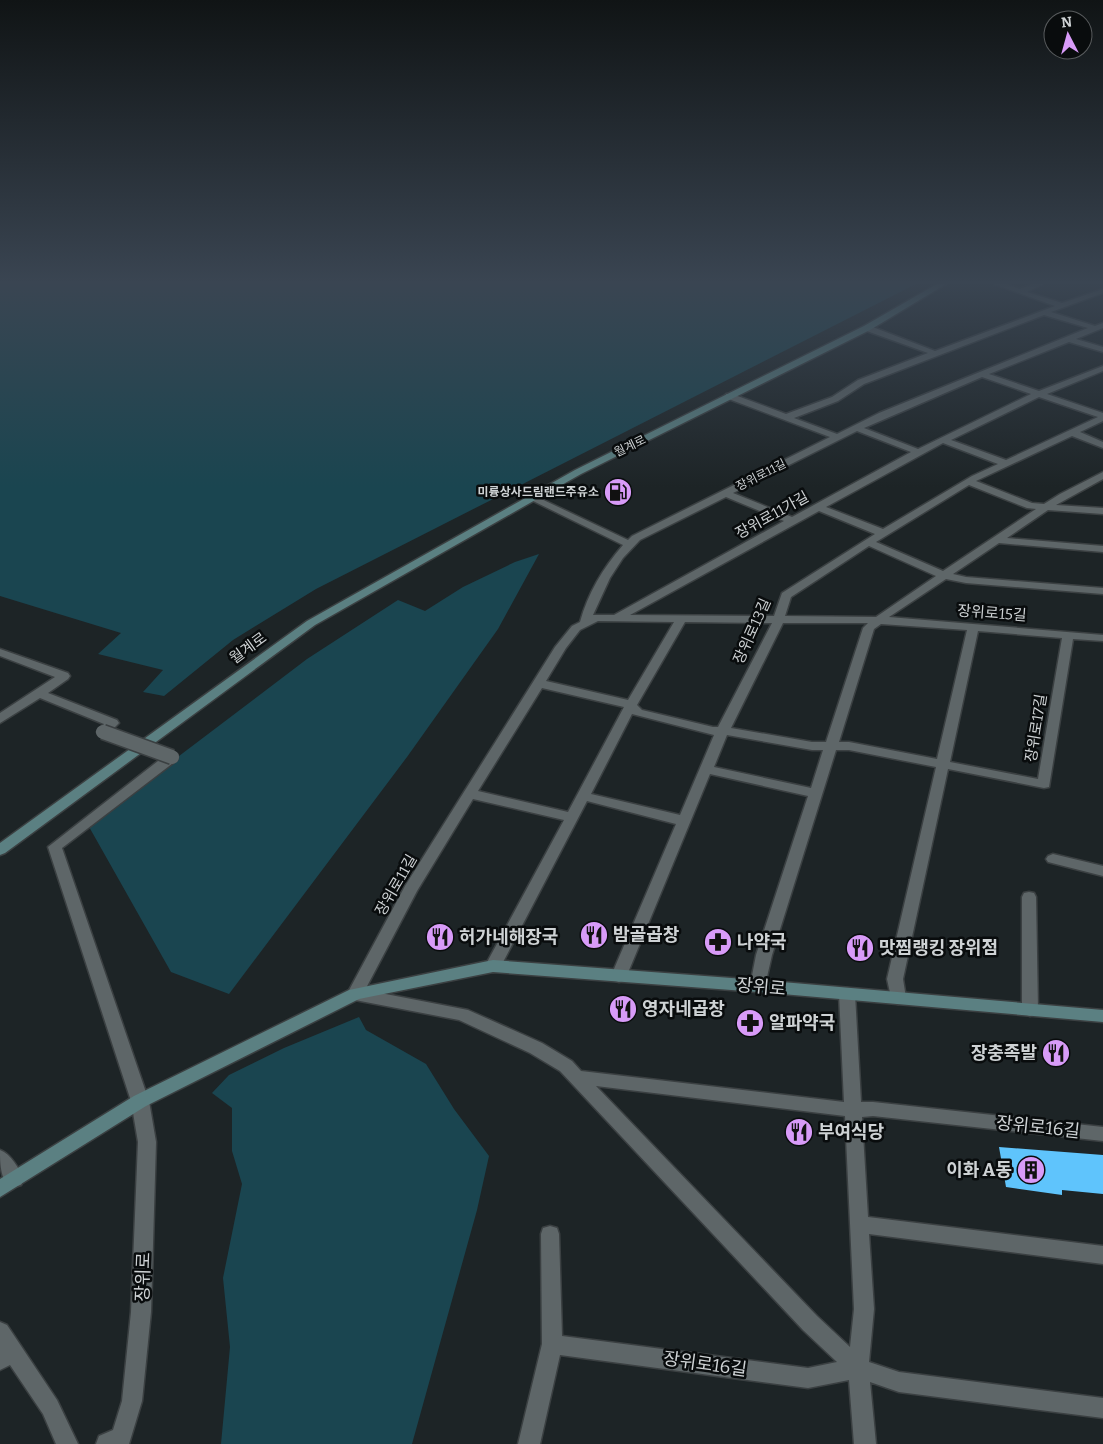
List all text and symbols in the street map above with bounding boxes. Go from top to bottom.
north arrow [1043,10,1093,60]
text: N [1060,14,1073,32]
street label: 월계로 [612,432,648,460]
street label: 장위로11길 [734,457,788,493]
fuel station icon: 미륭상사드림랜드주유소 [603,477,633,507]
place label: 미륭상사드림랜드주유소 [478,485,599,499]
street label: 장위로11가길 [732,487,812,543]
street label: 장위로13길 [730,595,774,667]
street label: 장위로15길 [957,602,1027,624]
street label: 월계로 [226,629,270,667]
street label: 장위로17길 [1022,693,1050,763]
street label: 장위로11길 [371,851,421,919]
restaurant icon: 밤골곱창 [579,920,609,950]
restaurant icon: 허가네해장국 [425,922,455,952]
place label: 밤골곱창 [613,924,680,946]
place label: 허가네해장국 [459,926,558,948]
pharmacy icon: 나약국 [703,927,733,957]
place label: 나약국 [737,931,787,953]
restaurant icon: 맛찜랭킹 장위점 [845,933,875,963]
place label: 맛찜랭킹 장위점 [879,937,998,959]
street label: 장위로 [735,974,787,1000]
restaurant icon: 영자네곱창 [608,994,638,1024]
place label: 영자네곱창 [642,998,725,1020]
pharmacy icon: 알파약국 [735,1008,765,1038]
place label: 알파약국 [769,1012,835,1034]
restaurant icon: 장충족발 [1041,1038,1071,1068]
place label: 장충족발 [971,1042,1037,1064]
street label: 장위로16길 [995,1112,1081,1142]
restaurant icon: 부여식당 [784,1117,814,1147]
place label: 부여식당 [818,1121,884,1143]
building icon: 이화 A동 [1016,1155,1046,1185]
place label: 이화 A동 [946,1159,1012,1181]
street label: 장위로 [131,1252,155,1302]
street label: 장위로16길 [662,1347,748,1381]

